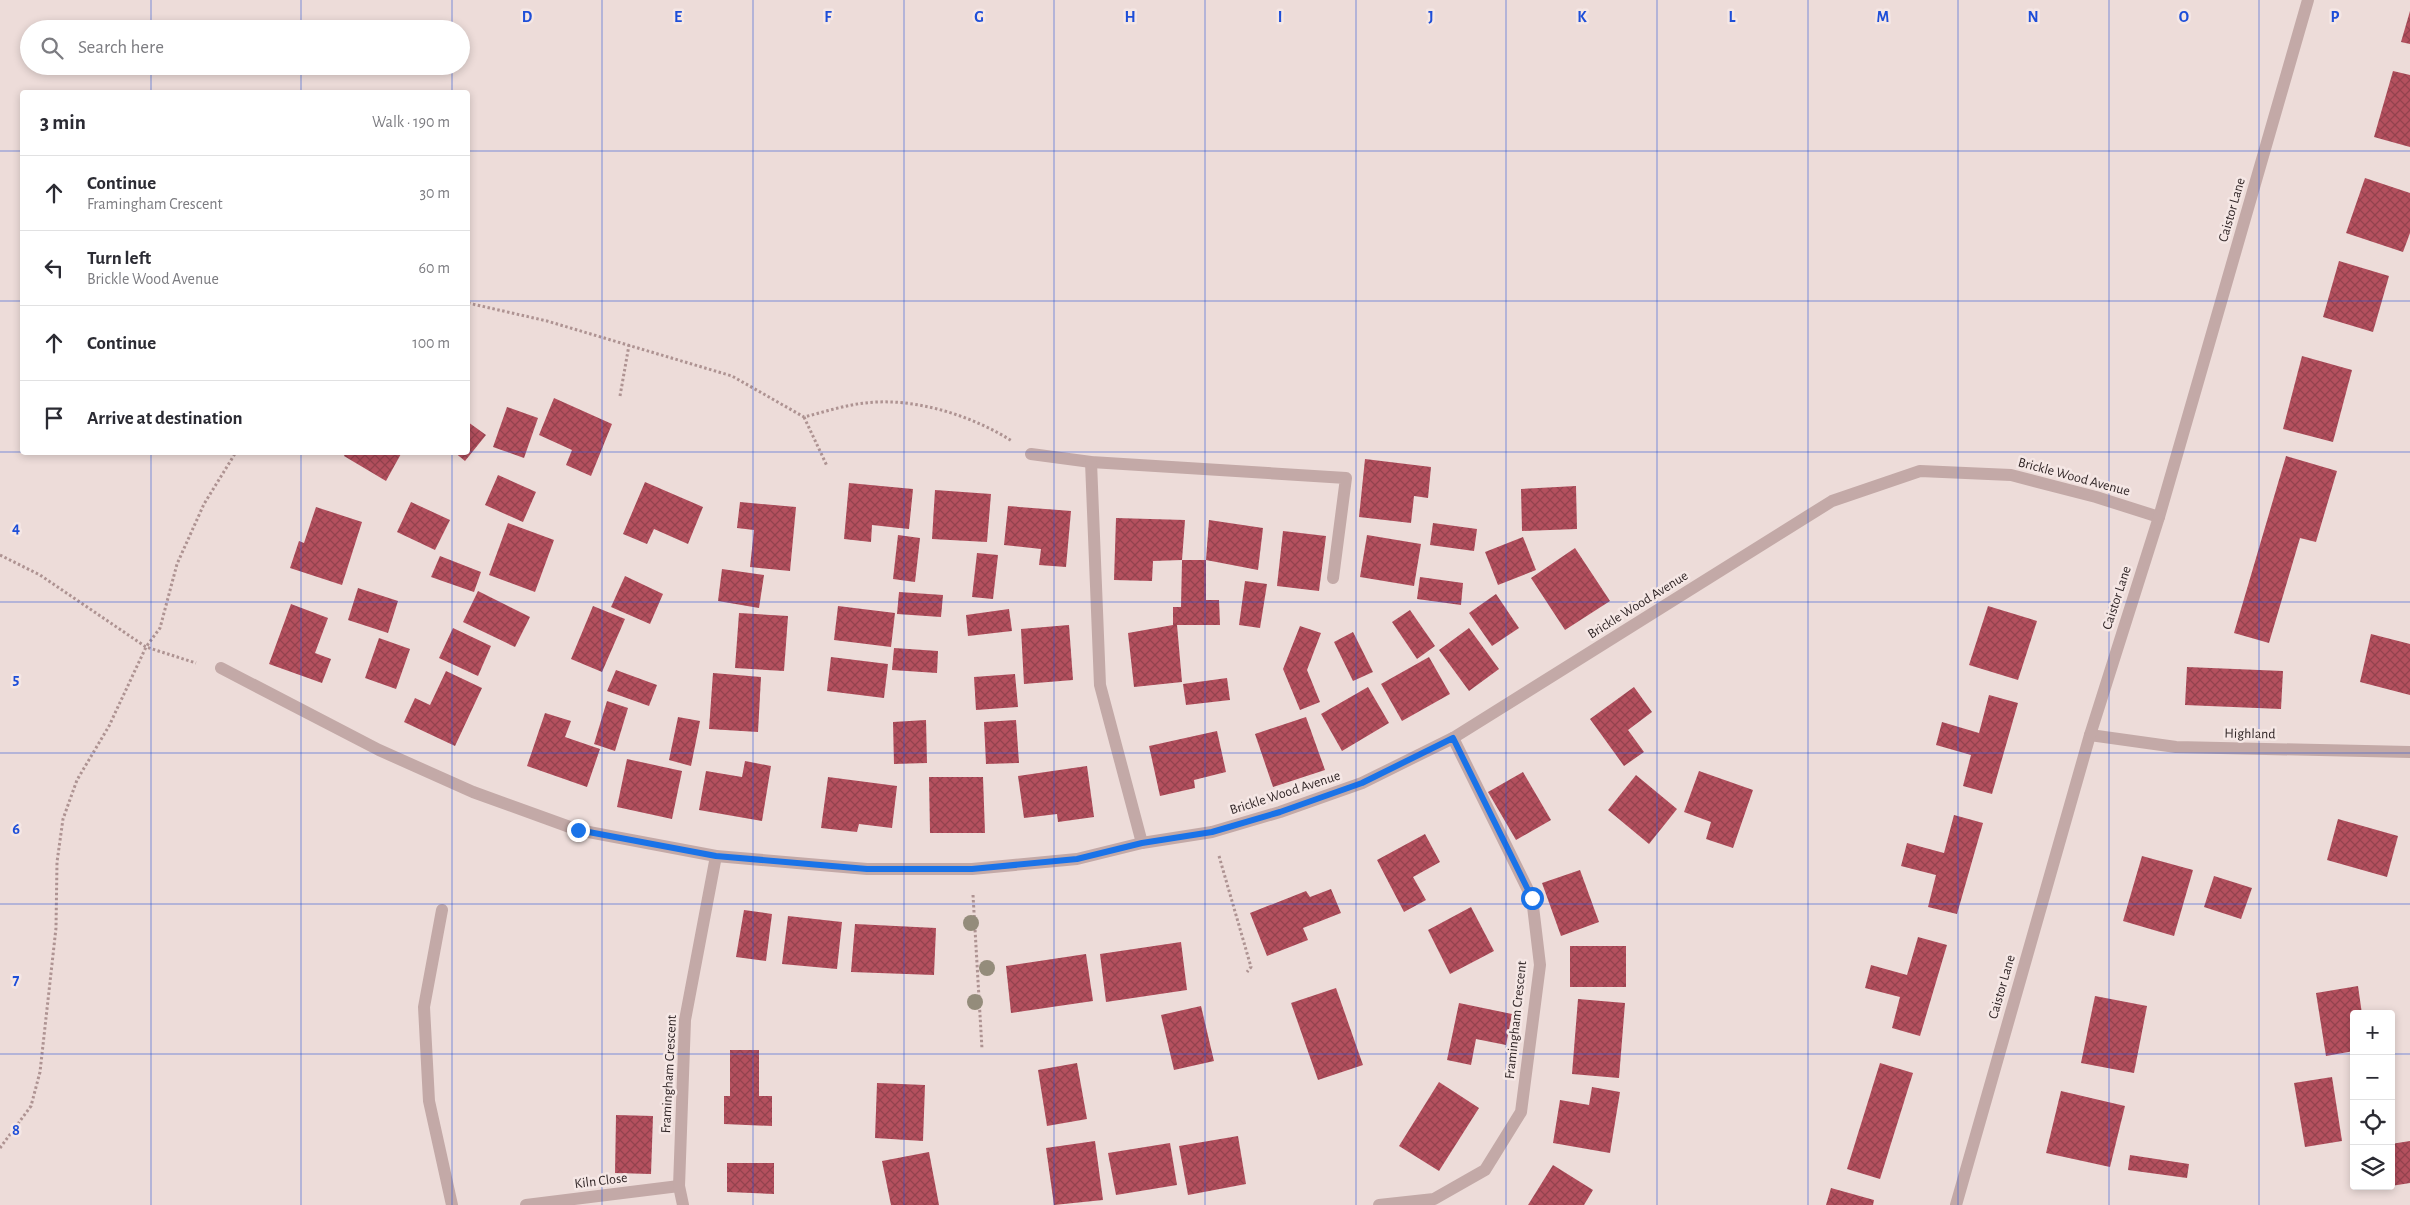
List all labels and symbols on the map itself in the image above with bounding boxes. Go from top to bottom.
text: D [522,9,533,25]
text: E [674,9,682,25]
text: F [824,9,832,25]
text: G [974,9,984,25]
text: H [1124,9,1136,25]
text: I [1278,9,1282,25]
text: J [1428,9,1434,25]
text: K [1577,9,1587,25]
text: L [1729,9,1736,25]
text: M [1877,9,1889,25]
text: N [2027,9,2039,25]
text: O [2179,9,2189,25]
text: P [2331,9,2340,25]
street label: Caistor Lane [2216,176,2248,244]
street label: Brickle Wood Avenue [2017,455,2131,499]
text: 4 [12,520,20,536]
street label: Caistor Lane [2100,564,2134,632]
street label: Brickle Wood Avenue [1585,569,1691,641]
text: 5 [13,671,20,687]
street label: Highland [2224,727,2276,741]
street label: Brickle Wood Avenue [1228,769,1342,817]
route end [567,819,590,842]
text: 6 [12,821,20,837]
route start [1521,887,1544,910]
street label: Caistor Lane [1986,953,2018,1021]
street label: Framingham Crescent [1503,960,1529,1080]
text: 7 [13,972,20,988]
street label: Framingham Crescent [659,1014,679,1134]
text: 8 [12,1122,20,1138]
street label: Kiln Close [574,1171,628,1191]

